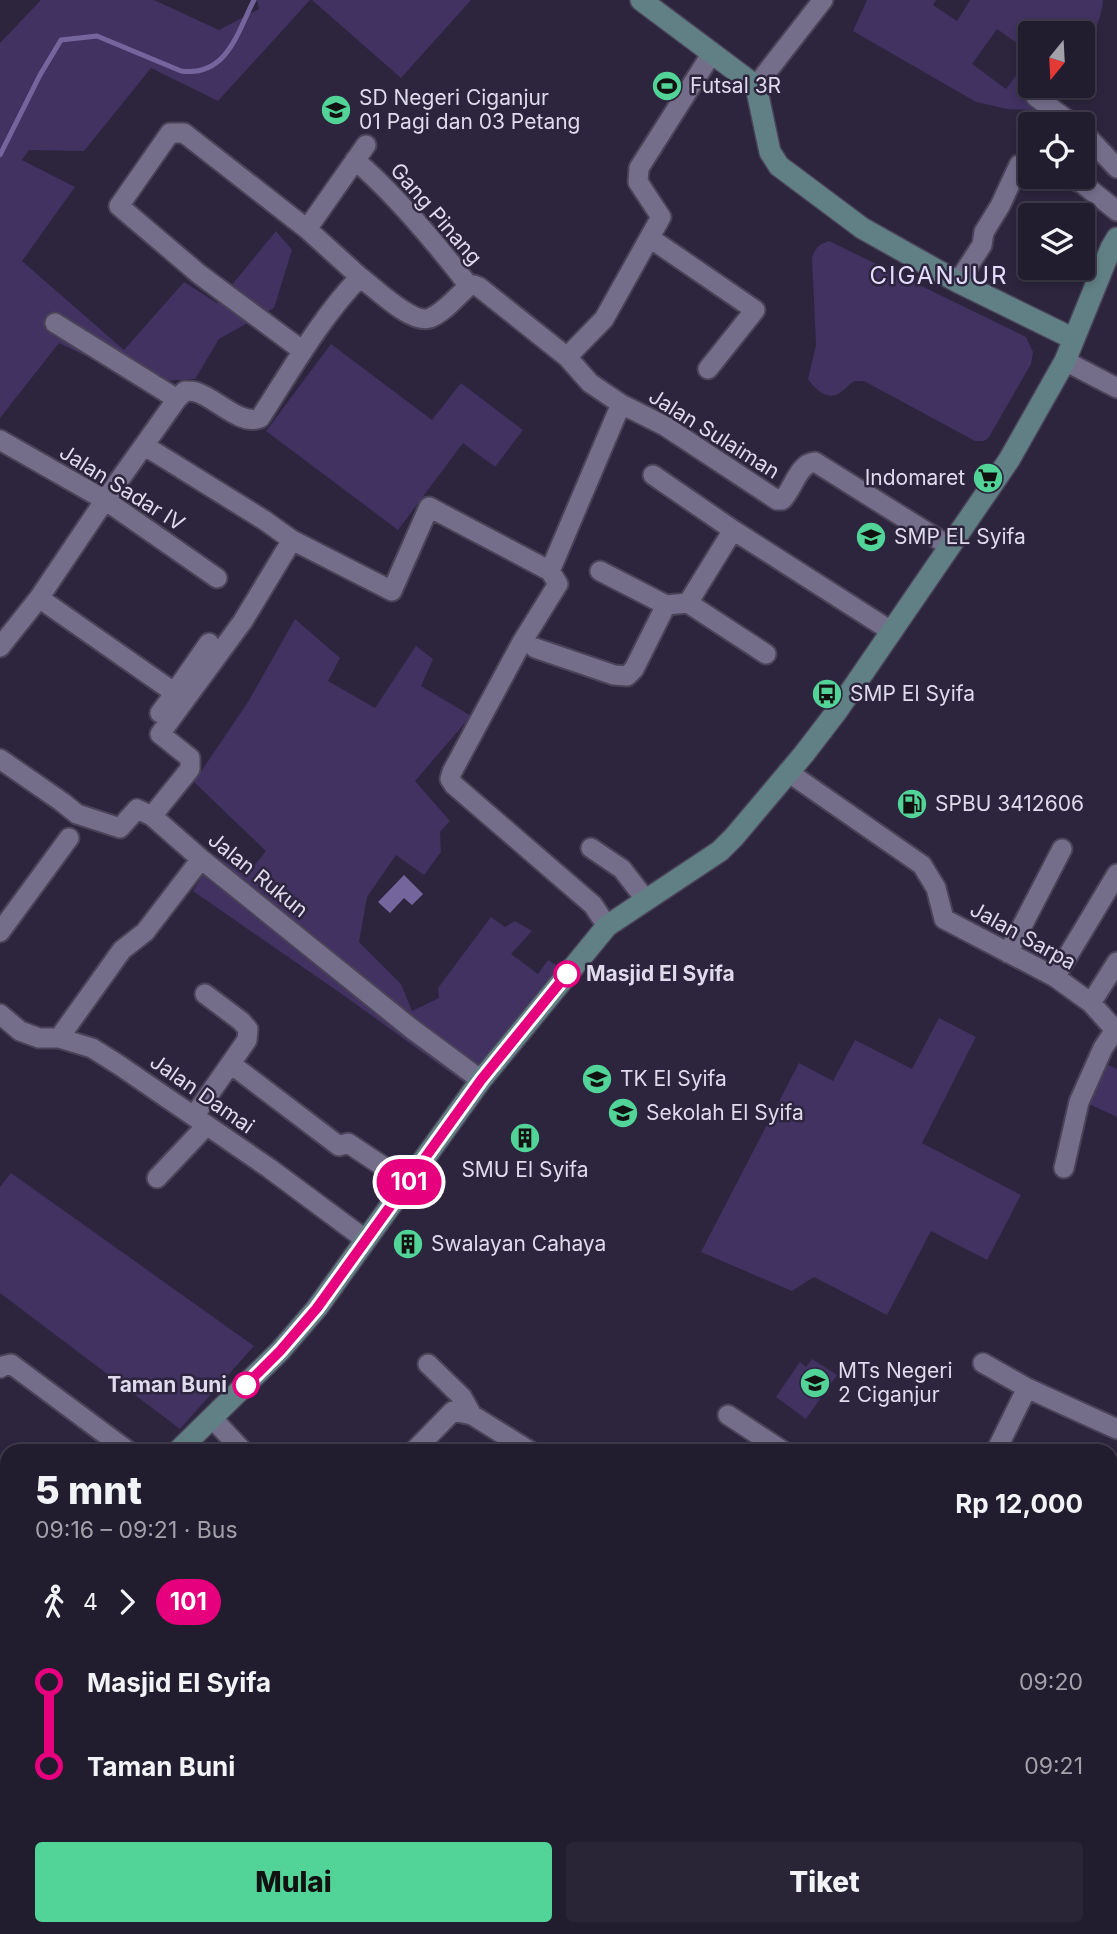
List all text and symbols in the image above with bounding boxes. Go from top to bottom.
north arrow [1018,21,1096,98]
map controls [1018,21,1095,280]
sports icon: Futsal 3R [650,69,684,103]
place label: Futsal 3R [690,73,781,98]
place label: SD Negeri Ciganjur 01 Pagi dan 03 Petang [359,85,580,134]
school or university icon: SD Negeri Ciganjur 01 Pagi dan 03 Petang [319,93,353,127]
button: locate [1018,112,1095,189]
street label: Gang Pinang [385,158,487,270]
button: layers [1018,203,1095,280]
district label: CIGANJUR [870,261,1009,290]
street label: Jalan Sulaiman [644,383,784,484]
street label: Jalan Sadar IV [55,439,189,536]
supermarket icon: Indomaret [971,461,1005,495]
place label: Indomaret [865,465,965,490]
school or university icon: SMP EL Syifa [854,520,888,554]
place label: SMP EL Syifa [894,524,1026,549]
bus stop icon: SMP El Syifa [810,677,844,711]
place label: SMP El Syifa [850,681,975,706]
fuel station icon: SPBU 3412606 [895,787,929,821]
place label: SPBU 3412606 [935,791,1084,816]
street label: Jalan Rukun [203,827,313,922]
street label: Jalan Sarpa [966,896,1081,975]
marker: Masjid El Syifa [554,961,580,987]
place label: Masjid El Syifa [586,961,735,986]
street label: Jalan Damai [145,1049,259,1139]
school or university icon: TK El Syifa [580,1062,614,1096]
place label: TK El Syifa [620,1066,727,1091]
school or university icon: Sekolah El Syifa [606,1096,640,1130]
place label: Sekolah El Syifa [646,1100,804,1125]
building icon: SMU El Syifa [508,1121,542,1155]
place label: SMU El Syifa [461,1157,589,1182]
line badge: 101 [369,1159,449,1205]
text: 101 [391,1167,427,1196]
building icon: Swalayan Cahaya [391,1227,425,1261]
place label: Swalayan Cahaya [431,1231,606,1256]
place label: MTs Negeri 2 Ciganjur [838,1358,952,1407]
school or university icon: MTs Negeri 2 Ciganjur [798,1366,832,1400]
place label: Taman Buni [107,1372,227,1397]
marker: Taman Buni [233,1372,259,1398]
text: 5 mnt [35,1467,142,1513]
text: Rp 12,000 [955,1488,1083,1519]
text: 09:16 – 09:21 · Bus [35,1516,238,1544]
icon: walk [35,1583,73,1621]
icon: forward [108,1583,146,1621]
text: 101 [170,1587,207,1616]
text: 4 [83,1588,98,1616]
text: Masjid El Syifa [87,1667,271,1698]
text: 09:20 [1019,1668,1083,1696]
text: Taman Buni [87,1751,235,1782]
text: 09:21 [1024,1752,1083,1780]
button: Mulai [35,1842,552,1922]
button: Tiket [566,1842,1083,1922]

